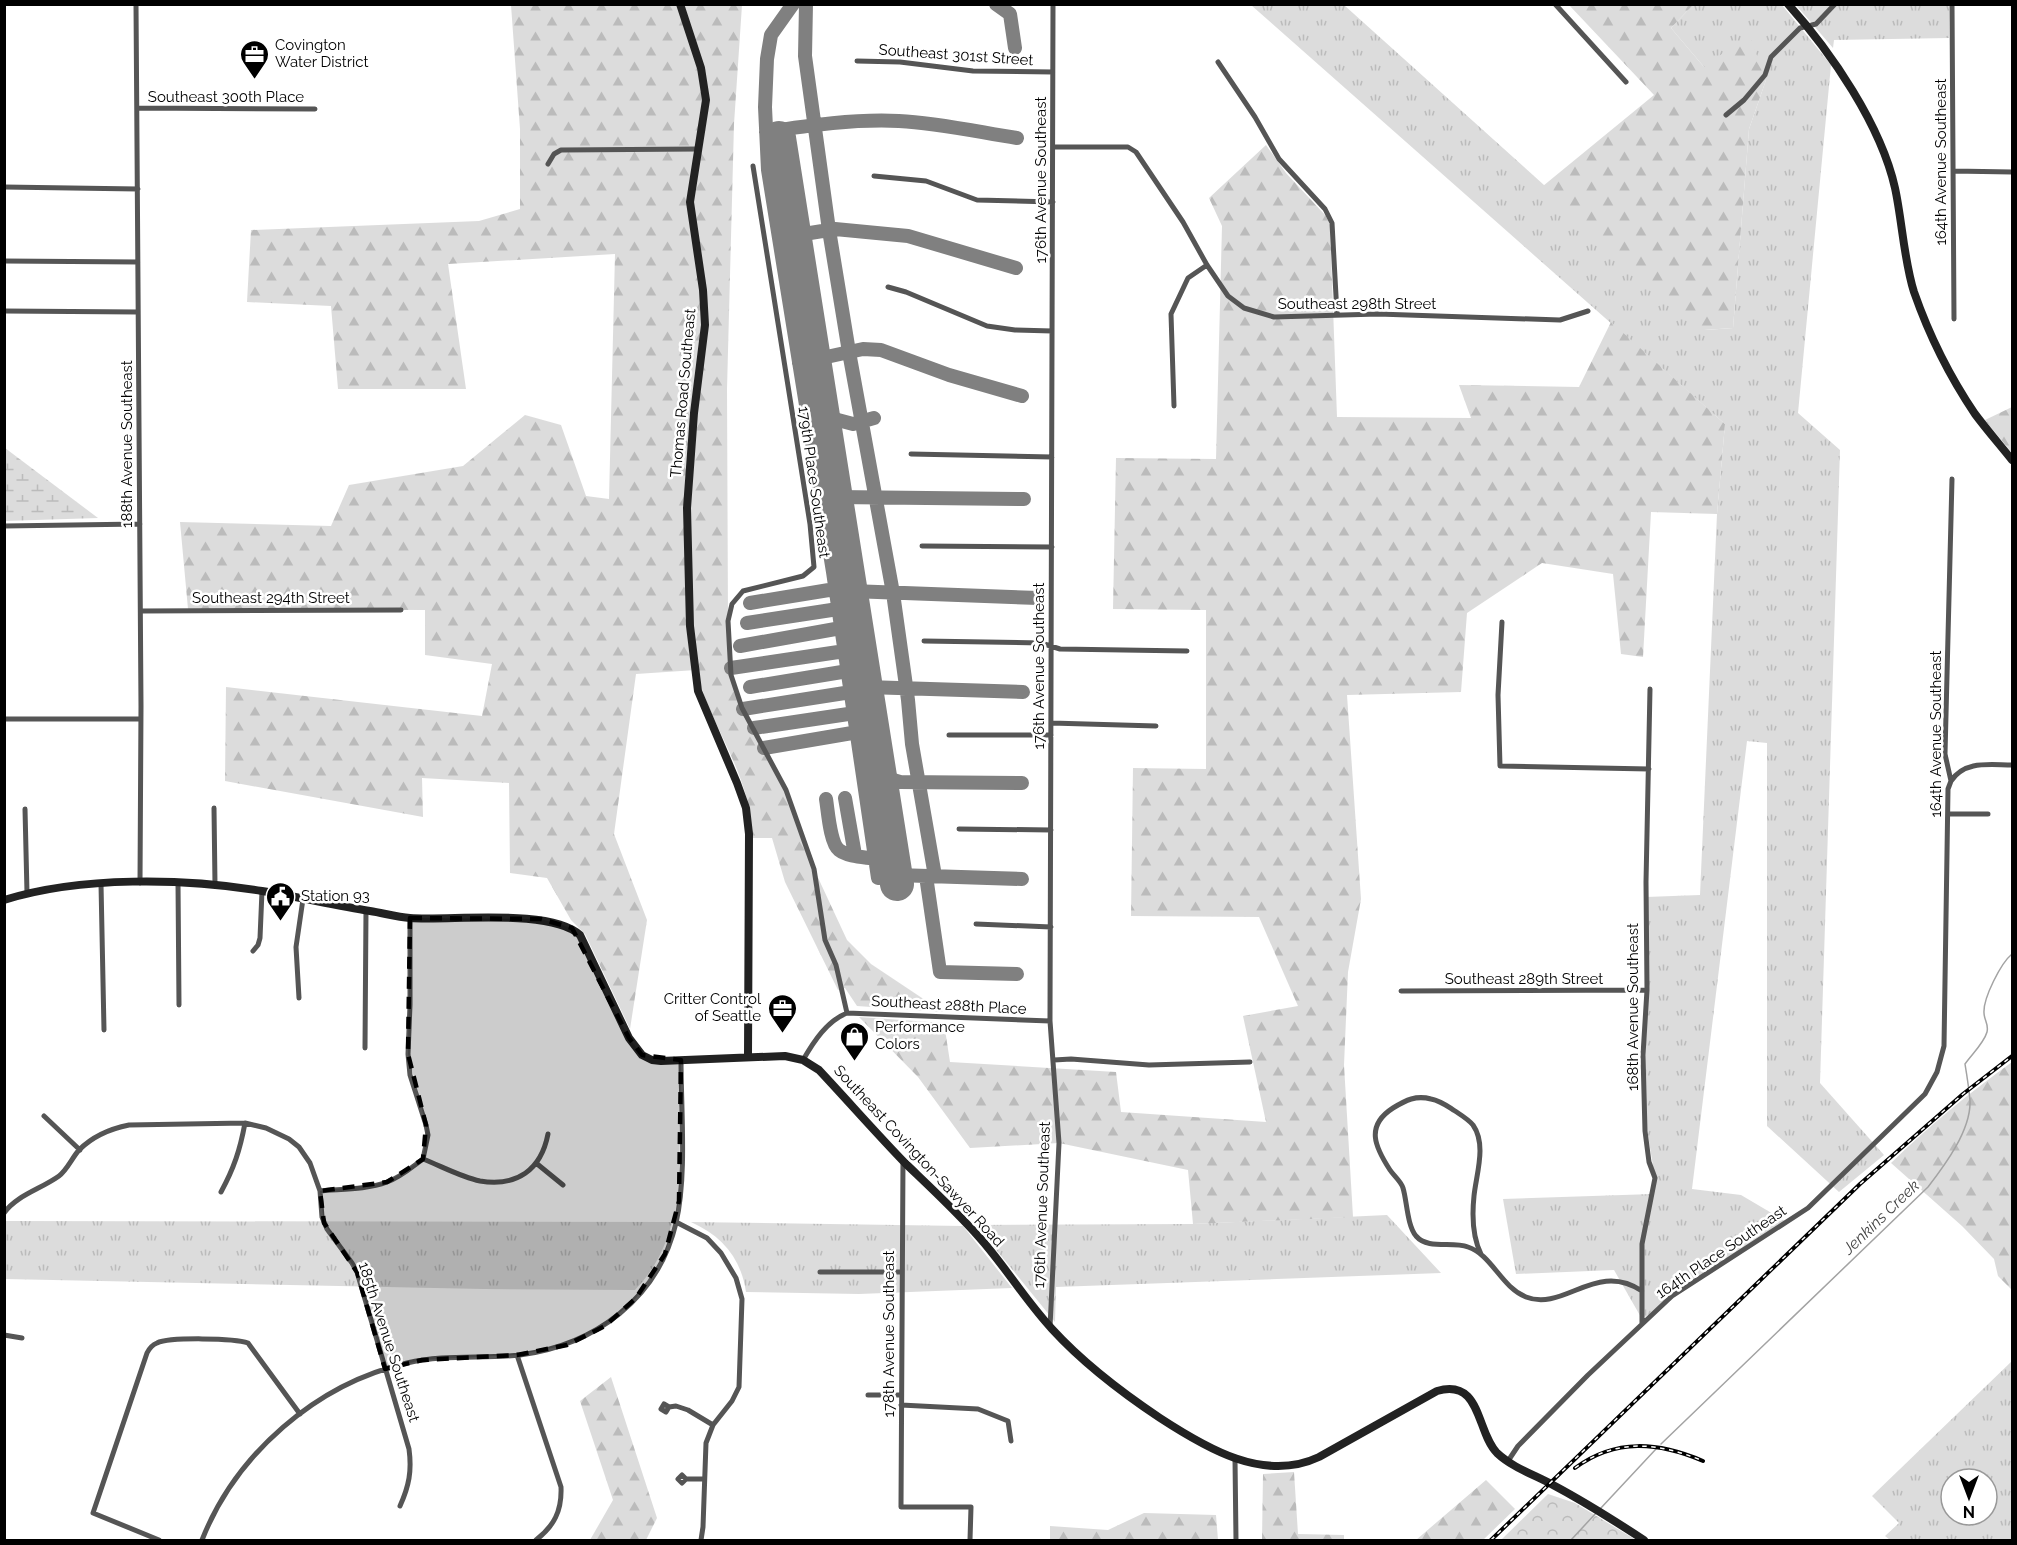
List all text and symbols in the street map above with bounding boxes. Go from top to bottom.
place label: Covington Water District [275,36,369,71]
office icon: Covington Water District [238,38,270,80]
street label: Southeast 301st Street [878,41,1034,69]
street label: 164th Avenue Southeast [1932,78,1950,246]
street label: Southeast 300th Place [148,88,304,106]
street label: 176th Avenue Southeast [1032,97,1050,263]
street label: Southeast 298th Street [1278,295,1436,313]
street label: Thomas Road Southeast [667,308,699,478]
street label: 188th Avenue Southeast [118,360,136,528]
street label: 179th Place Southeast [794,405,834,559]
street label: 176th Avenue Southeast [1030,583,1048,749]
street label: Southeast 294th Street [192,589,350,607]
street label: 164th Avenue Southeast [1927,650,1945,818]
public building icon: Station 93 [264,880,296,922]
place label: Station 93 [301,887,370,905]
street label: 168th Avenue Southeast [1624,923,1642,1091]
street label: Southeast 289th Street [1445,970,1603,988]
place label: Critter Control of Seattle [664,990,762,1025]
office icon: Critter Control of Seattle [766,992,798,1034]
street label: Southeast 288th Place [871,992,1027,1018]
place label: Performance Colors [875,1018,965,1053]
shop icon: Performance Colors [838,1020,870,1062]
street label: Southeast Covington-Sawyer Road [830,1062,1008,1250]
street label: 176th Avenue Southeast [1030,1121,1054,1289]
water label: Jenkins Creek [1838,1176,1923,1259]
street label: 164th Place Southeast [1652,1202,1790,1302]
street label: 178th Avenue Southeast [880,1251,898,1417]
street label: 185th Avenue Southeast [355,1260,423,1424]
north arrow [1939,1467,1999,1527]
text: N [1963,1502,1975,1521]

